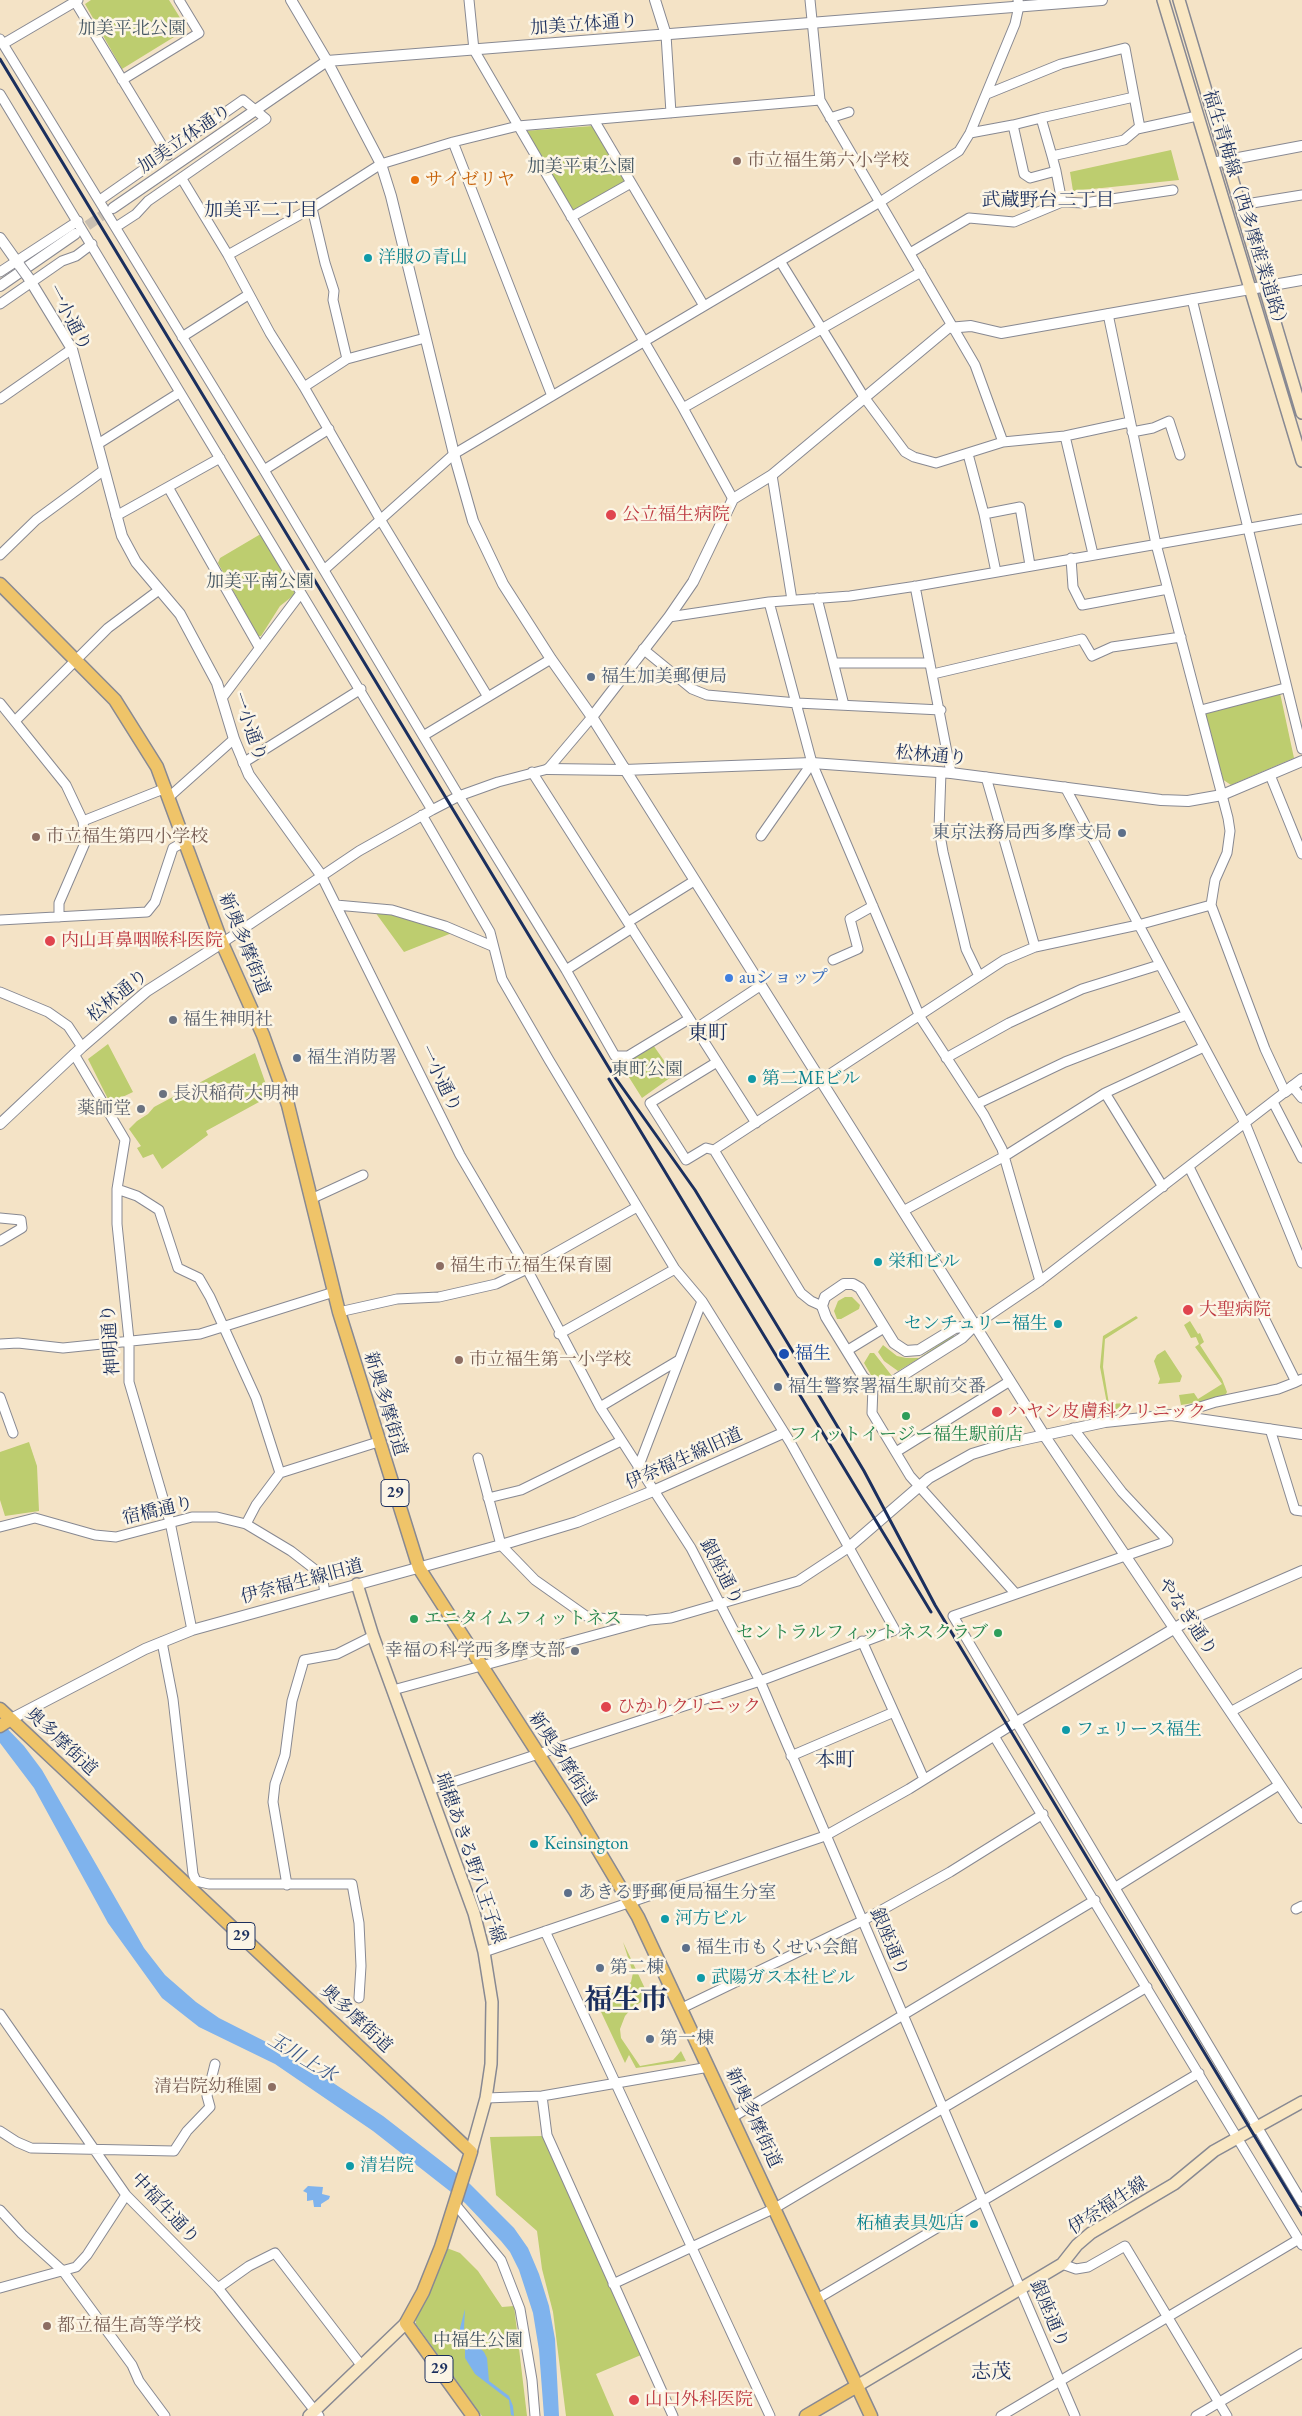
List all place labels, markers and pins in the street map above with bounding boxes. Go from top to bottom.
place label: 市立福生第六小学校 [747,150,909,172]
marker: 市立福生第六小学校 [731,155,743,167]
place label: サイゼリヤ [425,169,515,191]
marker: サイゼリヤ [409,174,421,186]
place label: 洋服の青山 [378,247,468,269]
marker: 洋服の青山 [362,252,374,264]
place label: 公立福生病院 [622,504,730,526]
marker: 公立福生病院 [604,508,618,522]
place label: 福生加美郵便局 [601,666,727,688]
marker: 福生加美郵便局 [585,671,597,683]
place label: 東京法務局西多摩支局 [932,822,1112,844]
place label: 市立福生第四小学校 [46,826,208,848]
marker: 東京法務局西多摩支局 [1116,827,1128,839]
marker: 市立福生第四小学校 [30,831,42,843]
place label: 内山耳鼻咽喉科医院 [61,930,223,952]
marker: 内山耳鼻咽喉科医院 [43,934,57,948]
place label: auショップ [739,967,828,989]
marker: auショップ [723,972,735,984]
place label: 福生神明社 [183,1009,273,1031]
marker: 福生神明社 [167,1014,179,1026]
place label: 福生消防署 [307,1047,397,1069]
marker: 福生消防署 [291,1052,303,1064]
place label: 第二MEビル [762,1068,860,1090]
marker: 第二MEビル [746,1073,758,1085]
place label: 長沢稲荷大明神 [173,1083,299,1105]
marker: 長沢稲荷大明神 [157,1088,169,1100]
place label: 薬師堂 [77,1098,131,1120]
marker: 薬師堂 [135,1103,147,1115]
place label: 栄和ビル [888,1251,960,1273]
place label: 福生市立福生保育園 [450,1255,612,1277]
marker: 栄和ビル [872,1256,884,1268]
marker: 福生市立福生保育園 [434,1260,446,1272]
place label: 大聖病院 [1199,1299,1271,1321]
marker: 大聖病院 [1181,1303,1195,1317]
place label: センチュリー福生 [904,1313,1048,1335]
marker: センチュリー福生 [1052,1318,1064,1330]
place label: 福生 [795,1343,831,1365]
marker: 福生 [777,1347,791,1361]
place label: 市立福生第一小学校 [469,1349,631,1371]
marker: 市立福生第一小学校 [453,1354,465,1366]
place label: 福生警察署福生駅前交番 [788,1376,986,1398]
marker: 福生警察署福生駅前交番 [772,1381,784,1393]
place label: ハヤシ皮膚科クリニック [1008,1401,1206,1423]
marker: ハヤシ皮膚科クリニック [990,1405,1004,1419]
marker: フィットイージー福生駅前店 [900,1410,912,1422]
place label: フィットイージー福生駅前店 [789,1424,1023,1446]
place label: エニタイムフィットネス [424,1608,622,1630]
marker: エニタイムフィットネス [408,1613,420,1625]
place label: セントラルフィットネスクラブ [736,1622,988,1644]
marker: セントラルフィットネスクラブ [992,1627,1004,1639]
place label: 幸福の科学西多摩支部 [385,1640,565,1662]
marker: 幸福の科学西多摩支部 [569,1645,581,1657]
place label: ひかりクリニック [617,1696,761,1718]
marker: ひかりクリニック [599,1700,613,1714]
place label: フェリース福生 [1076,1719,1202,1741]
marker: フェリース福生 [1060,1724,1072,1736]
place label: Keinsington [544,1833,629,1855]
marker: Keinsington [528,1838,540,1850]
place label: あきる野郵便局福生分室 [578,1882,776,1904]
marker: あきる野郵便局福生分室 [562,1887,574,1899]
place label: 河方ビル [675,1908,747,1930]
marker: 河方ビル [659,1913,671,1925]
place label: 福生市もくせい会館 [696,1937,858,1959]
marker: 福生市もくせい会館 [680,1942,692,1954]
place label: 第二棟 [610,1957,664,1979]
marker: 第二棟 [594,1962,606,1974]
place label: 武陽ガス本社ビル [711,1967,855,1989]
marker: 武陽ガス本社ビル [695,1972,707,1984]
place label: 第一棟 [660,2028,714,2050]
marker: 第一棟 [644,2033,656,2045]
place label: 清岩院幼稚園 [154,2076,262,2098]
marker: 清岩院幼稚園 [266,2081,278,2093]
place label: 清岩院 [360,2155,414,2177]
marker: 清岩院 [344,2160,356,2172]
place label: 柘植表具処店 [856,2213,964,2235]
marker: 柘植表具処店 [968,2218,980,2230]
place label: 都立福生高等学校 [57,2315,201,2337]
marker: 都立福生高等学校 [41,2320,53,2332]
place label: 山口外科医院 [645,2389,753,2411]
marker: 山口外科医院 [627,2393,641,2407]

